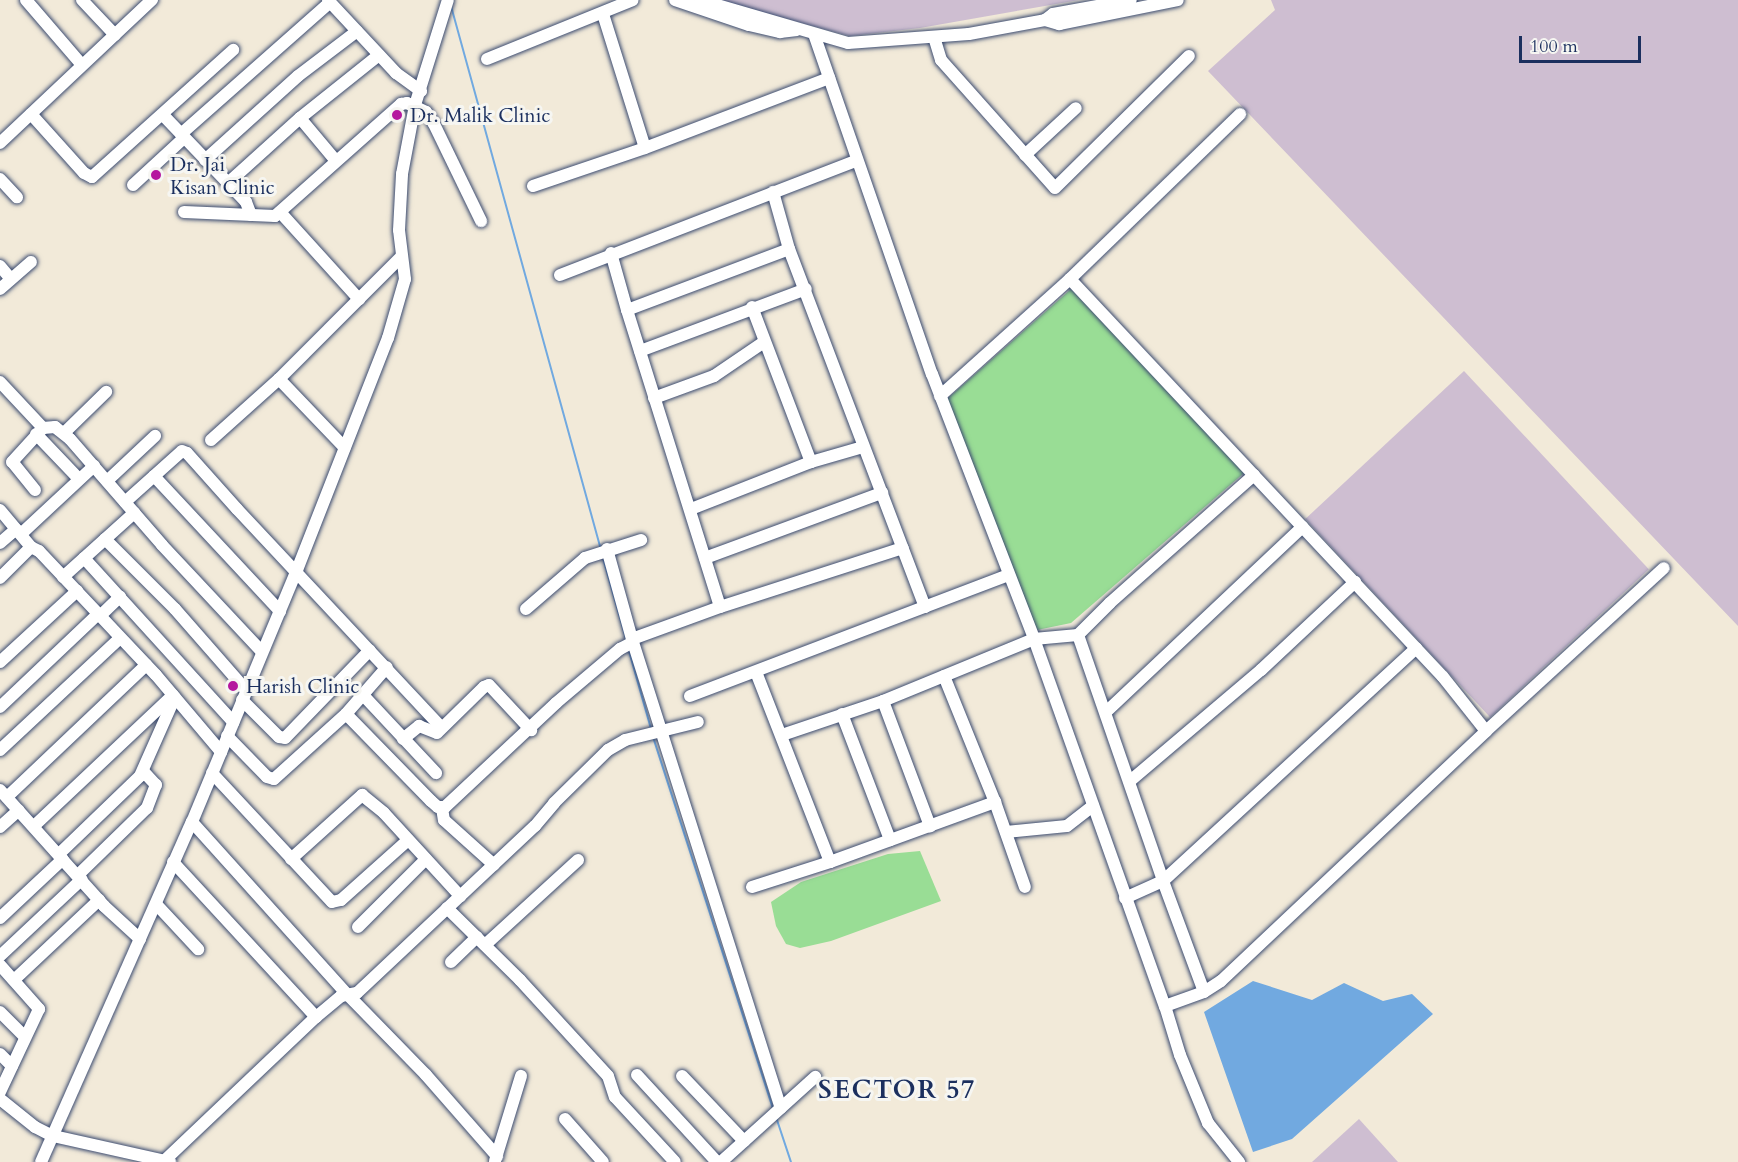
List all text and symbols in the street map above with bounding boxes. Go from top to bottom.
scale bar [1522,24,1644,62]
text: 100 m [1530,34,1578,59]
place label: Dr. Malik Clinic [410,103,550,127]
marker: Dr. Malik Clinic [388,106,406,124]
place label: Dr. Jai Kisan Clinic [170,152,275,199]
marker: Dr. Jai Kisan Clinic [147,166,165,184]
place label: Harish Clinic [246,674,359,698]
marker: Harish Clinic [224,677,242,695]
district label: SECTOR 57 [818,1074,976,1106]

